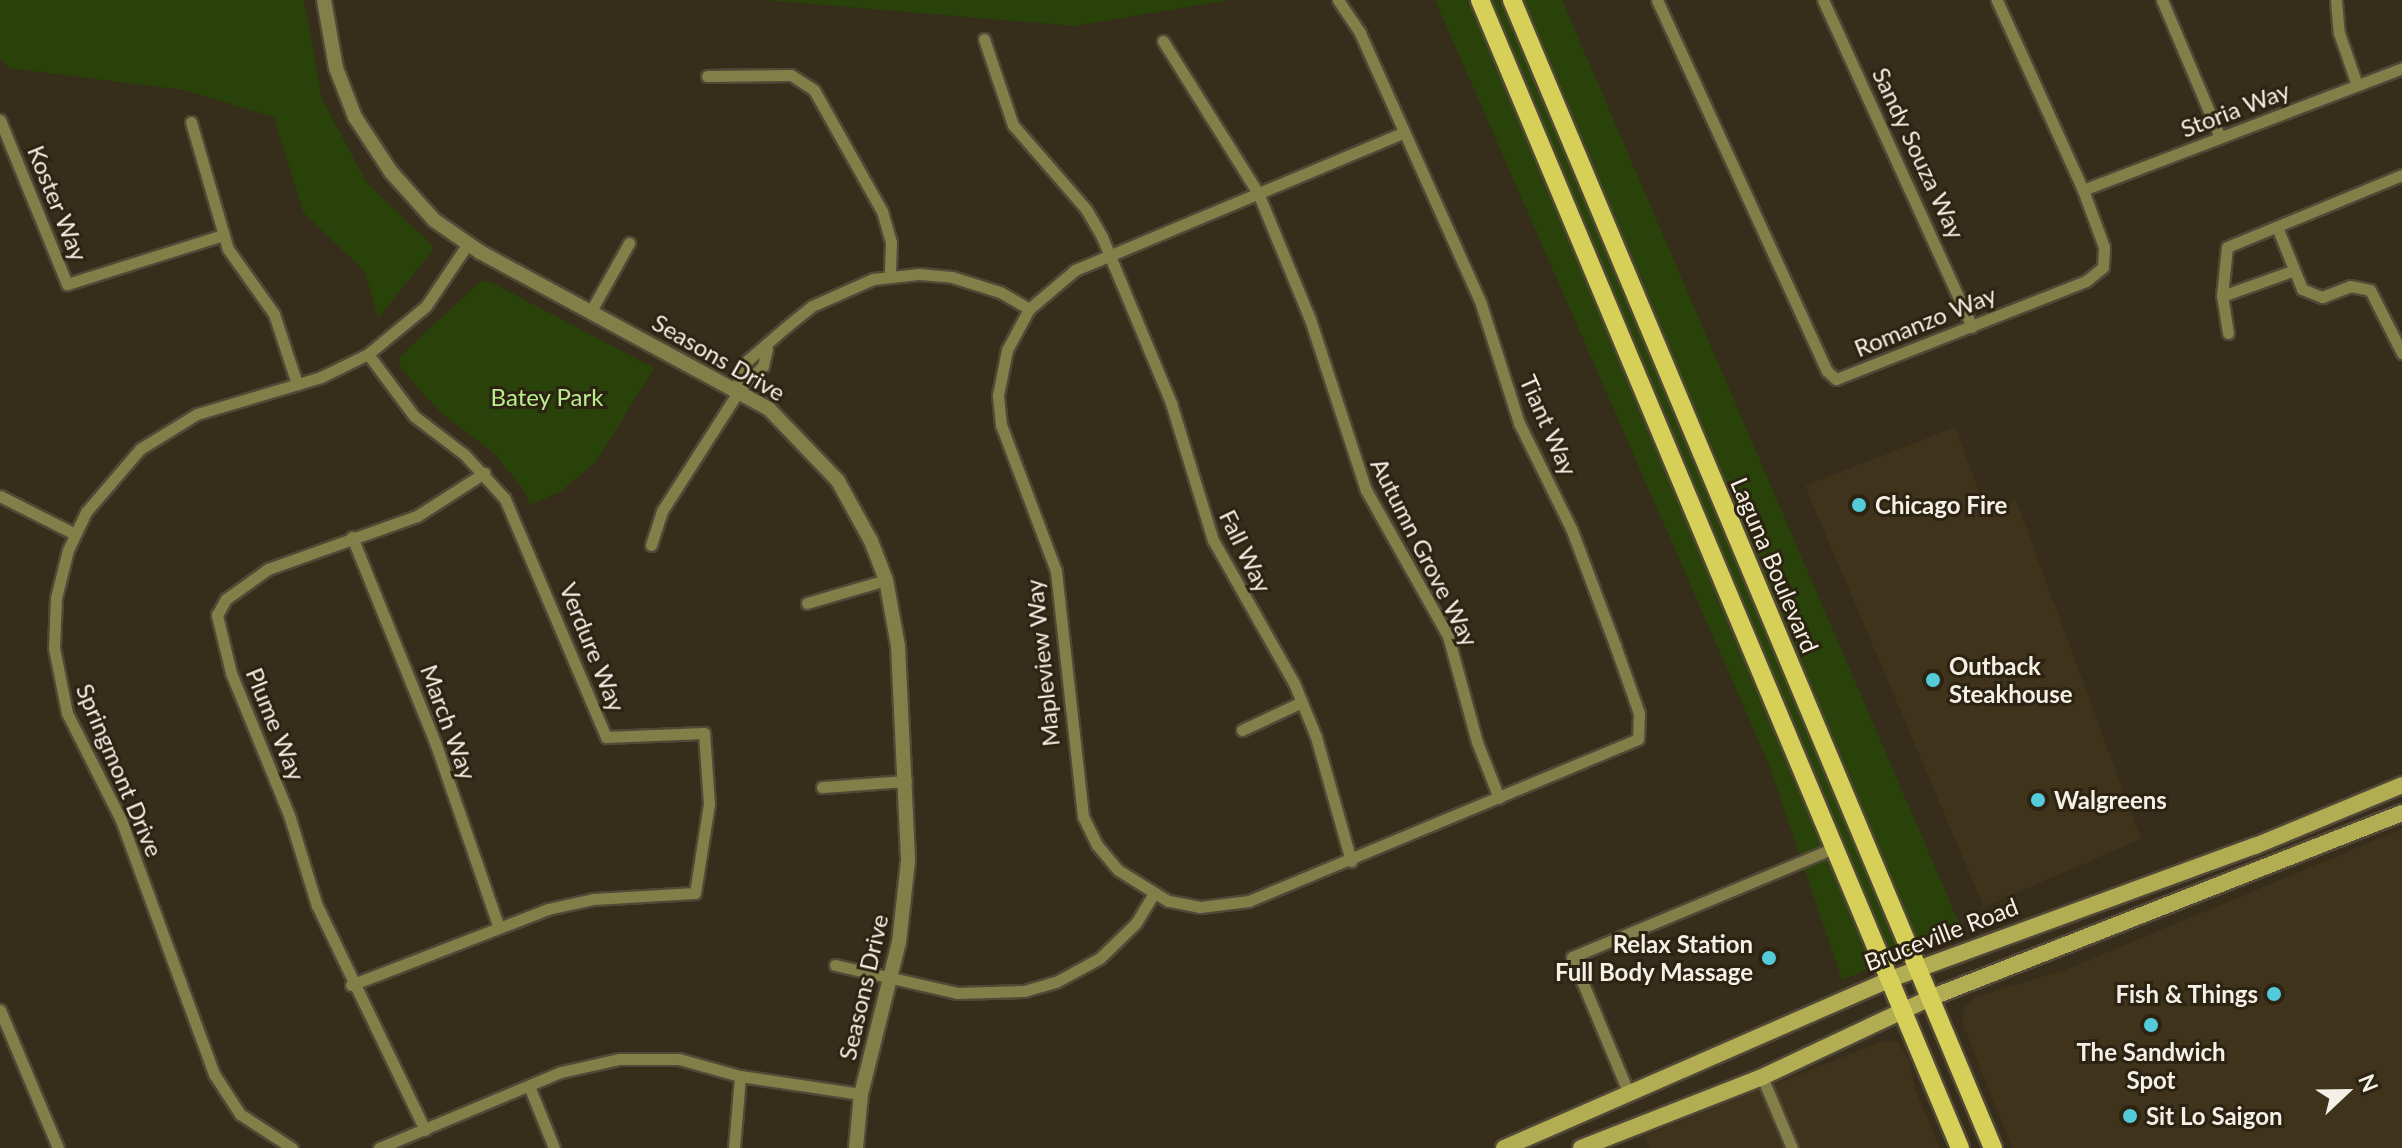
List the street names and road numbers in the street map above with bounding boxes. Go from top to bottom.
street label: Sandy Souza Way [1867,62,1971,244]
street label: Storia Way [2176,75,2294,143]
street label: Koster Way [22,141,94,265]
street label: Romanzo Way [1850,279,2000,363]
street label: Seasons Drive [647,307,791,407]
street label: Tiant Way [1514,370,1584,480]
street label: Autumn Grove Way [1365,453,1485,651]
street label: Laguna Boulevard [1725,473,1825,657]
street label: Fall Way [1214,505,1278,597]
street label: Verdure Way [554,578,632,716]
street label: Mapleview Way [1019,578,1065,748]
street label: March Way [415,660,483,784]
street label: Plume Way [240,663,312,785]
street label: Springmont Drive [71,679,169,861]
street label: Bruceville Road [1860,891,2022,977]
street label: Seasons Drive [832,911,894,1063]

